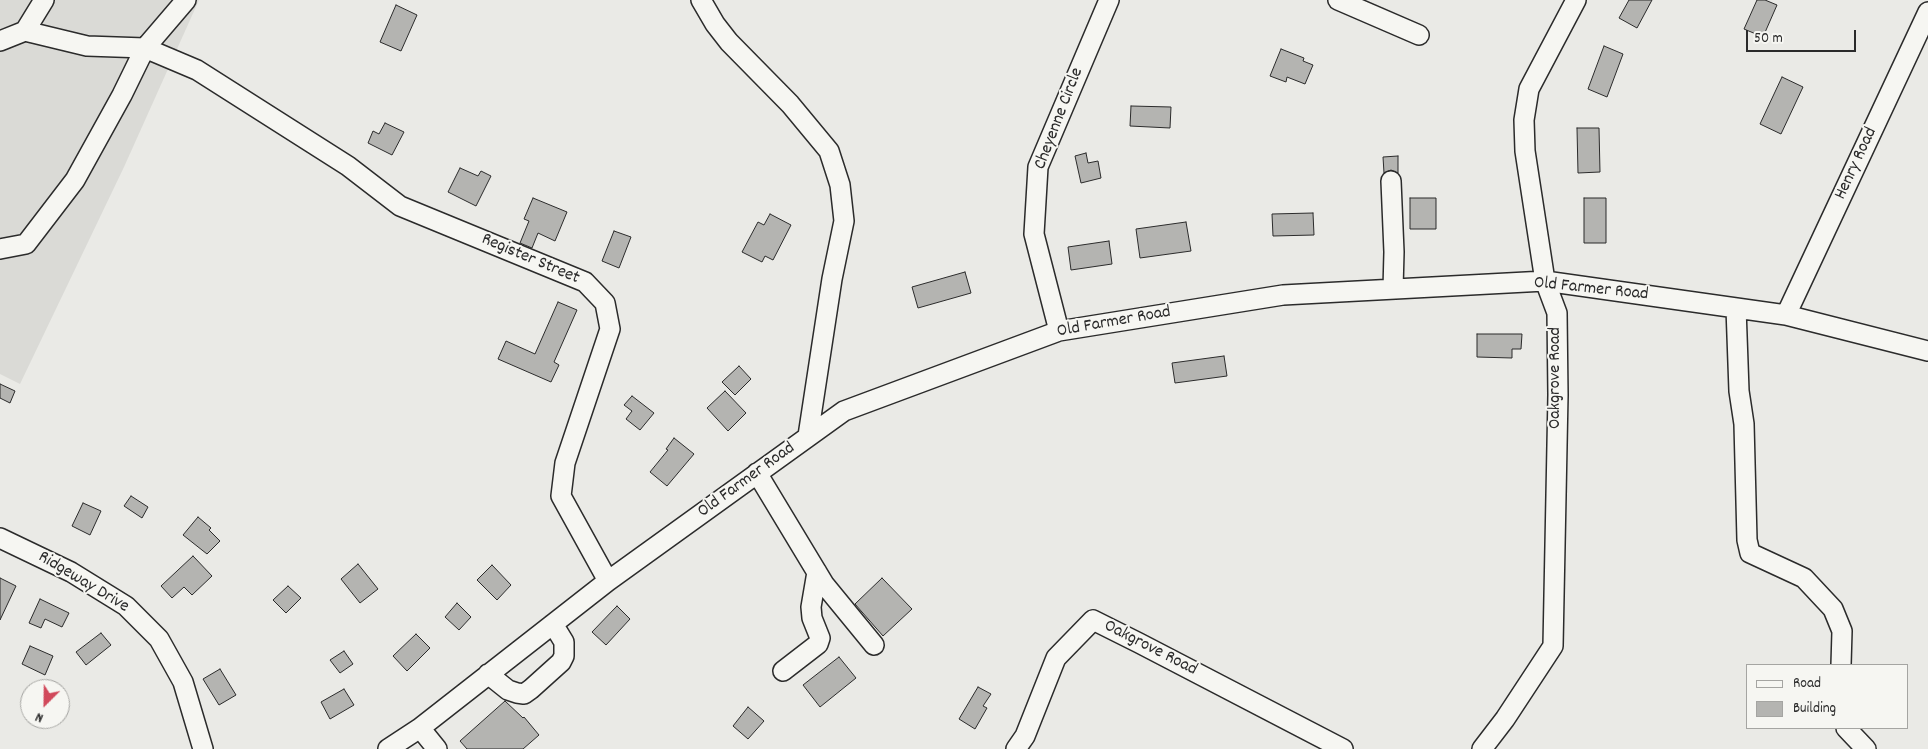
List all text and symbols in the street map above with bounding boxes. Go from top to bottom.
scale bar [1748,20,1858,52]
text: 50 m [1754,28,1783,50]
street label: Cheyenne Circle [1031,65,1089,173]
street label: Henry Road [1831,124,1883,204]
street label: Register Street [478,230,582,290]
street label: Old Farmer Road [1533,273,1649,307]
street label: Old Farmer Road [1055,302,1173,344]
street label: Oakgrove Road [1546,327,1568,429]
street label: Old Farmer Road [694,438,800,524]
street label: Ridgeway Drive [34,547,132,619]
street label: Oakgrove Road [1100,616,1200,682]
legend [1746,664,1908,729]
text: Road [1793,673,1821,695]
north arrow [20,679,70,729]
text: Building [1793,698,1836,720]
text: N [32,706,47,727]

